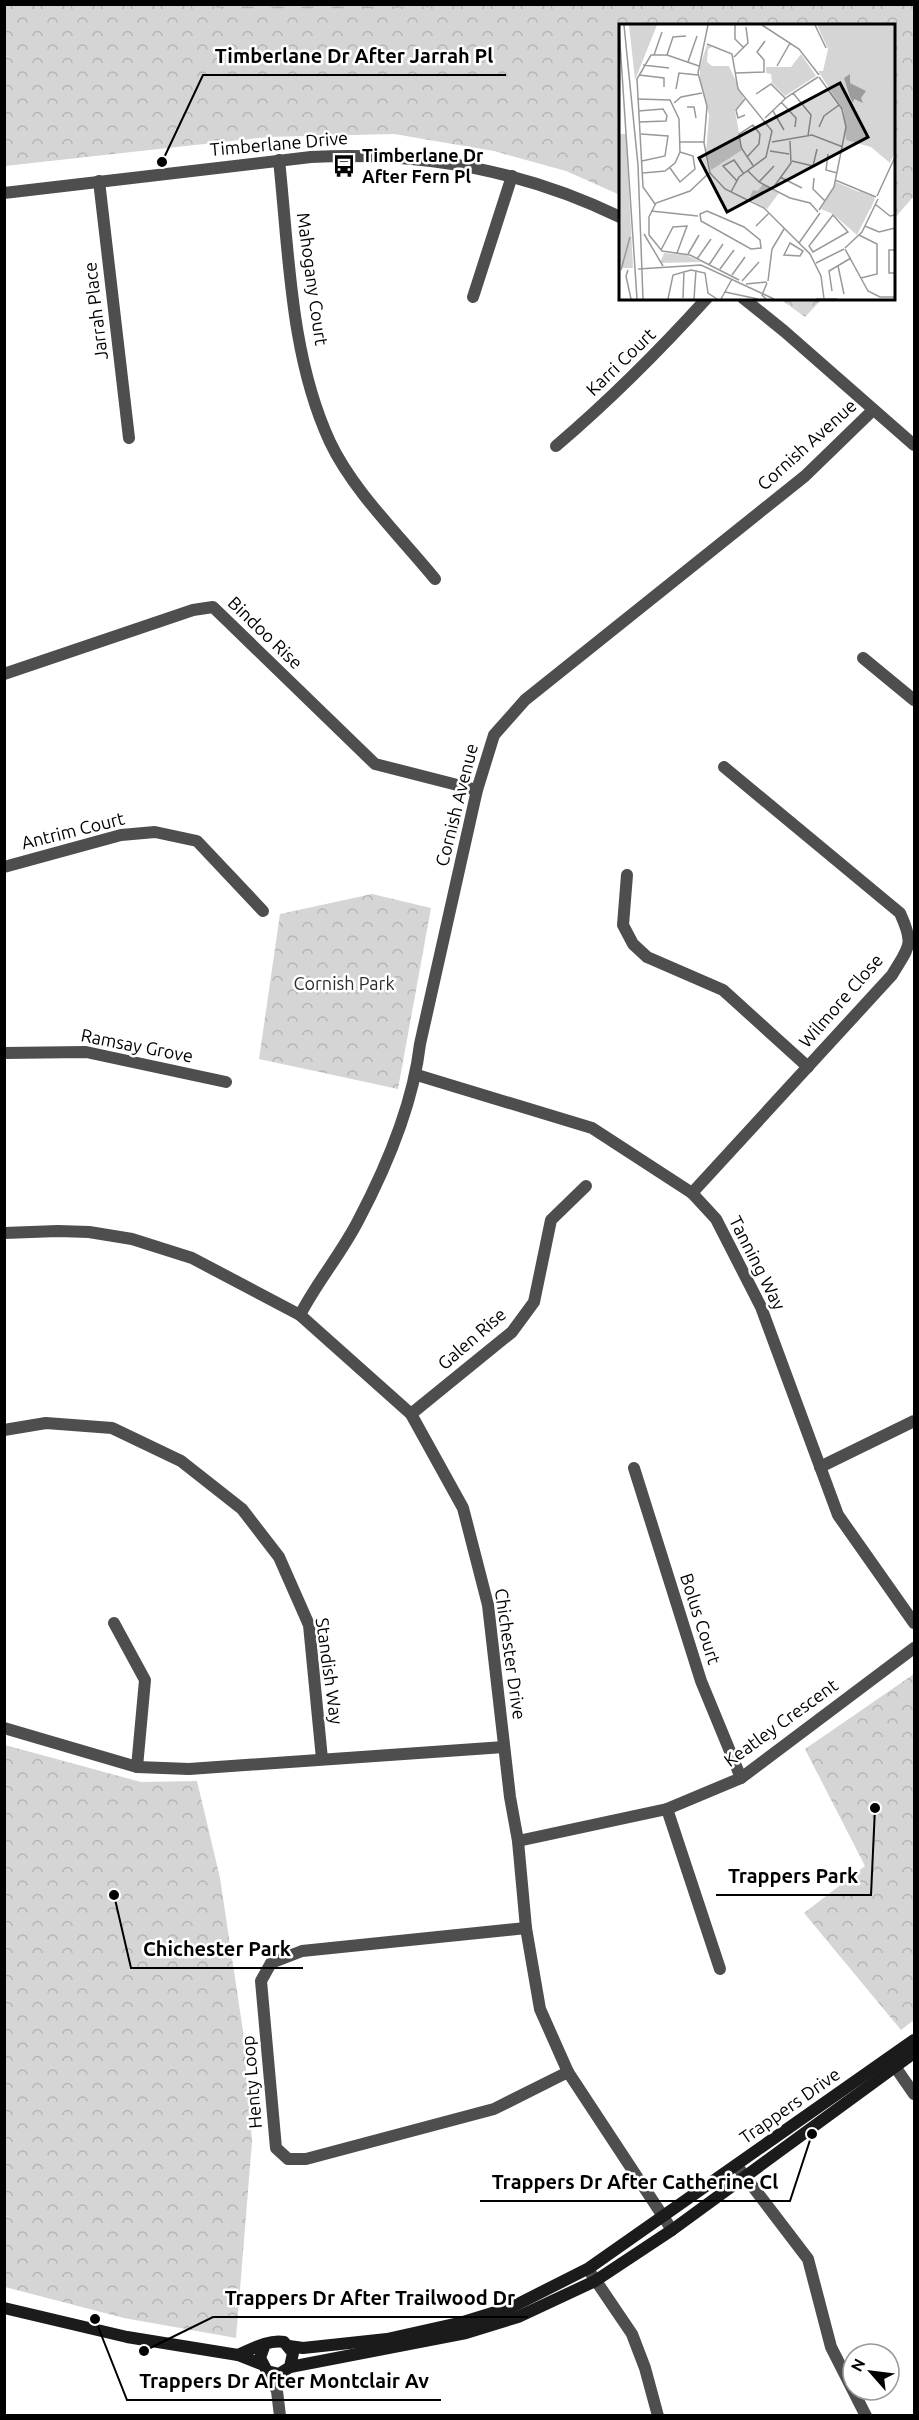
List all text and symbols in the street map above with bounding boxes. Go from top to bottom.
inset map [619,24,895,300]
callout: Timberlane Dr After Jarrah Pl [203,37,506,75]
text: Timberlane Dr After Jarrah Pl [215,44,493,67]
street label: Timberlane Drive [209,127,349,159]
place label: Timberlane Dr After Fern Pl [362,145,484,186]
bus stop icon: Timberlane Dr After Fern Pl [331,153,357,179]
street label: Mahogany Court [294,211,332,347]
street label: Jarrah Place [79,261,111,361]
street label: Karri Court [582,324,659,399]
street label: Cornish Avenue [753,395,860,494]
street label: Bindoo Rise [225,592,307,673]
street label: Cornish Avenue [431,741,481,868]
street label: Antrim Court [19,808,126,853]
street label: Wilmore Close [794,950,886,1051]
park label: Cornish Park [294,973,395,993]
street label: Ramsay Grove [79,1024,195,1066]
street label: Tanning Way [726,1212,790,1313]
street label: Galen Rise [433,1303,509,1373]
street label: Bolus Court [677,1571,725,1667]
street label: Chichester Drive [492,1587,530,1721]
street label: Standish Way [313,1616,347,1726]
street label: Keatley Crescent [720,1674,841,1770]
callout: Trappers Park [716,1857,871,1895]
text: Trappers Park [728,1864,858,1887]
callout: Chichester Park [131,1930,303,1968]
text: Chichester Park [143,1937,291,1960]
street label: Henty Loop [237,2035,265,2129]
street label: Trappers Drive [735,2063,843,2147]
callout: Trappers Dr After Catherine Cl [480,2163,790,2201]
text: Trappers Dr After Catherine Cl [492,2170,778,2193]
callout: Trappers Dr After Trailwood Dr [213,2279,528,2317]
text: Trappers Dr After Trailwood Dr [225,2286,516,2309]
north arrow [841,2342,901,2402]
text: N [847,2355,869,2374]
callout: Trappers Dr After Montclair Av [127,2362,441,2400]
text: Trappers Dr After Montclair Av [139,2369,429,2392]

